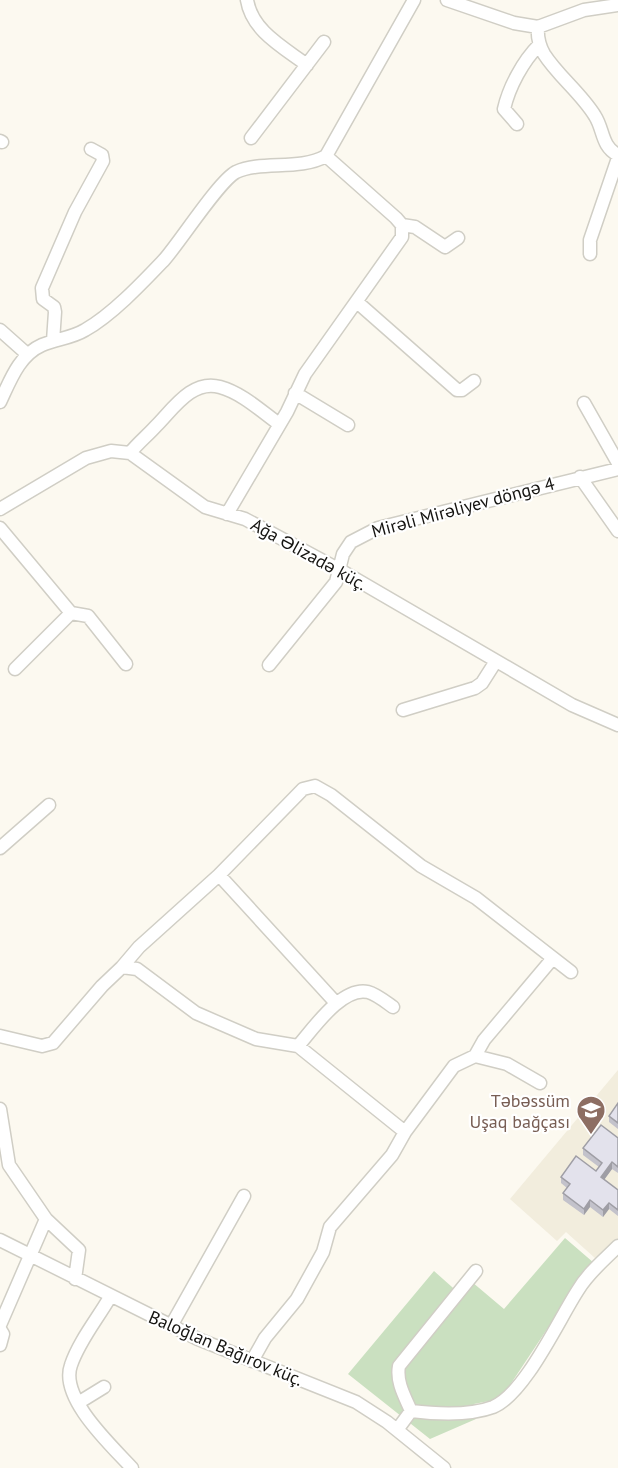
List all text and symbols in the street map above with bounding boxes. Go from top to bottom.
street label: Mirəli Mirəliyev döngə 4 [369,471,557,543]
street label: Ağa Əlizadə küç. [247,513,371,595]
place label: Təbəssüm Uşaq bağçası [470,1089,570,1133]
school or university icon: Təbəssüm Uşaq bağçası [575,1094,607,1136]
street label: Baloğlan Bağırov küç. [145,1305,307,1391]

